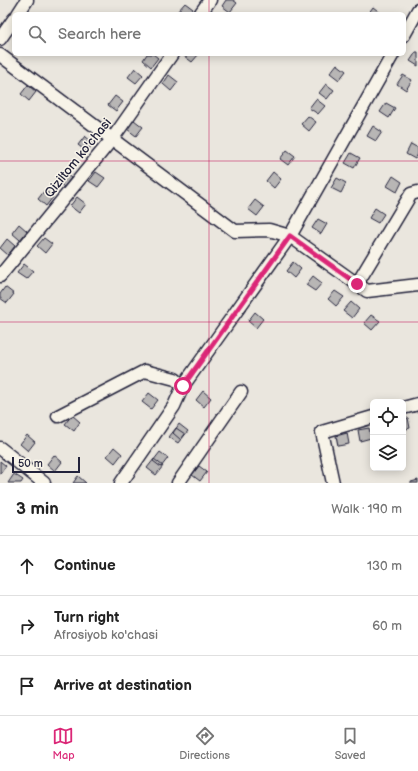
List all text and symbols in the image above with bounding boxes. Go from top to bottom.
search box [12,12,406,56]
icon: search [26,23,48,45]
text: Search here [58,25,141,44]
street label: Qiziltom ko'chasi [41,115,115,201]
route end [348,275,366,293]
route start [174,377,192,395]
map controls [370,399,406,471]
button: locate [370,399,406,435]
button: layers [370,435,406,471]
scale bar [12,455,80,474]
text: 50 m [18,457,43,470]
text: 3 min [16,499,59,519]
text: Walk · 190 m [331,501,402,517]
icon: ahead [16,555,38,577]
text: Continue [54,556,116,575]
text: 130 m [367,558,402,574]
text: Turn right [54,608,119,627]
icon: right [16,615,38,637]
text: 60 m [372,618,402,634]
text: Afrosiyob ko'chasi [54,627,158,643]
icon: arrive [16,675,38,697]
text: Arrive at destination [54,676,192,695]
tab: Map [52,725,75,762]
tab: Directions [179,725,230,762]
tab: Saved [335,725,366,762]

